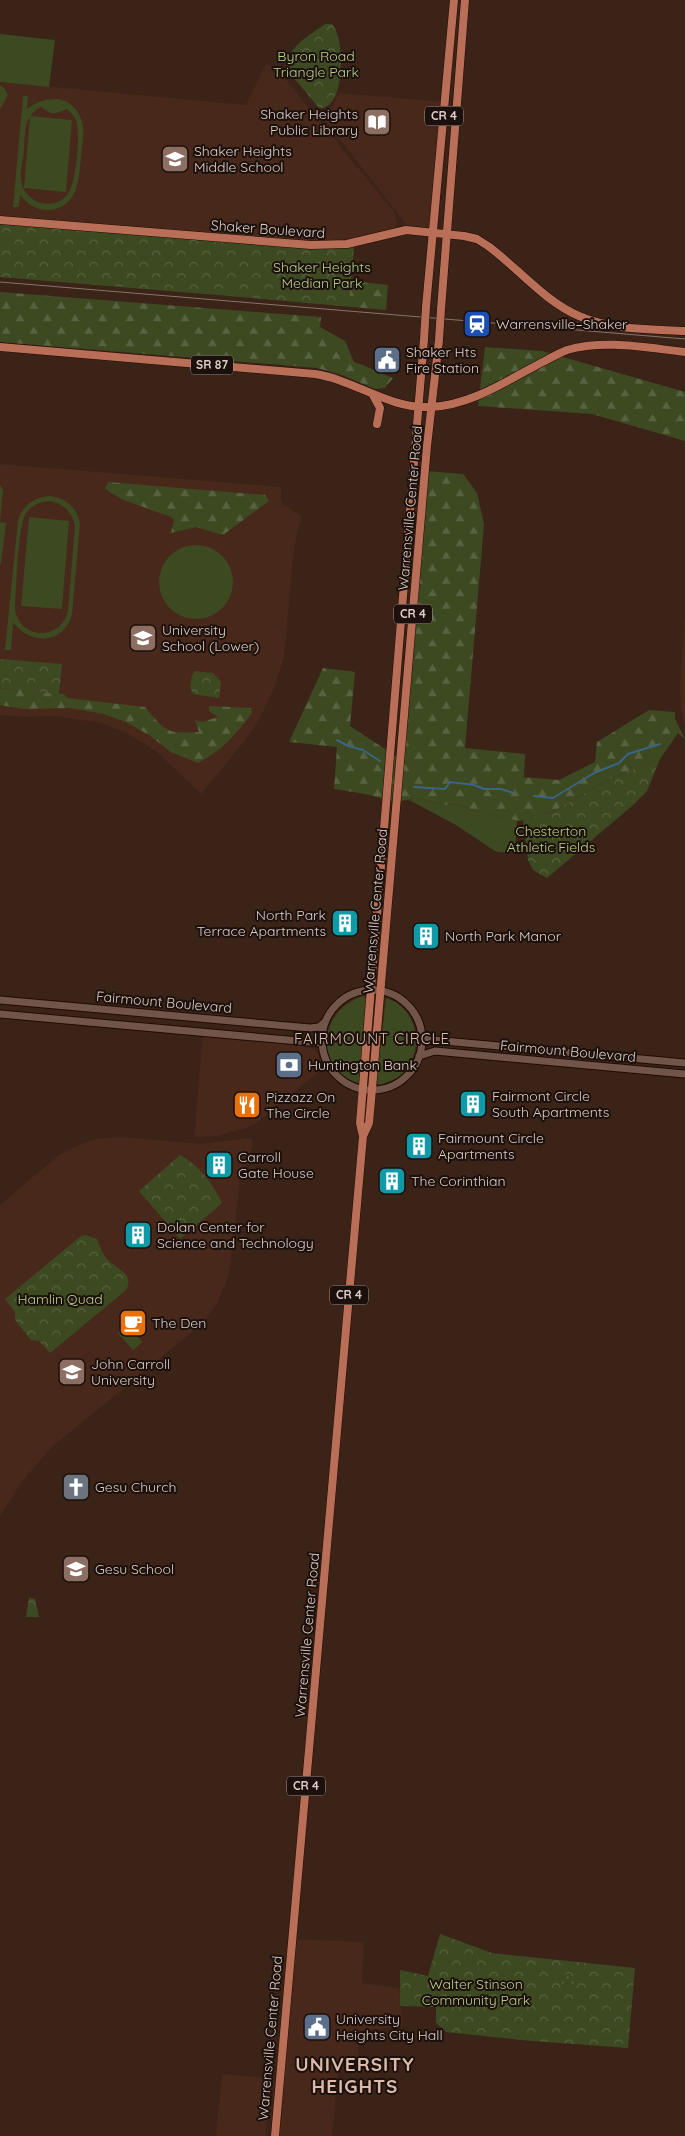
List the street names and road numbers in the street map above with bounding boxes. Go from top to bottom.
road number: CR 4 [425,106,463,125]
street label: Shaker Boulevard [210,216,326,242]
road number: SR 87 [191,356,233,374]
street label: Warrensville Center Road [394,425,426,591]
road number: CR 4 [394,604,432,624]
street label: Warrensville Center Road [359,828,391,994]
street label: Fairmount Boulevard [95,987,233,1017]
street label: Fairmount Boulevard [499,1036,637,1066]
road number: CR 4 [330,1286,368,1304]
street label: Warrensville Center Road [291,1552,323,1718]
road number: CR 4 [287,1776,325,1795]
street label: Warrensville Center Road [254,1955,286,2121]

